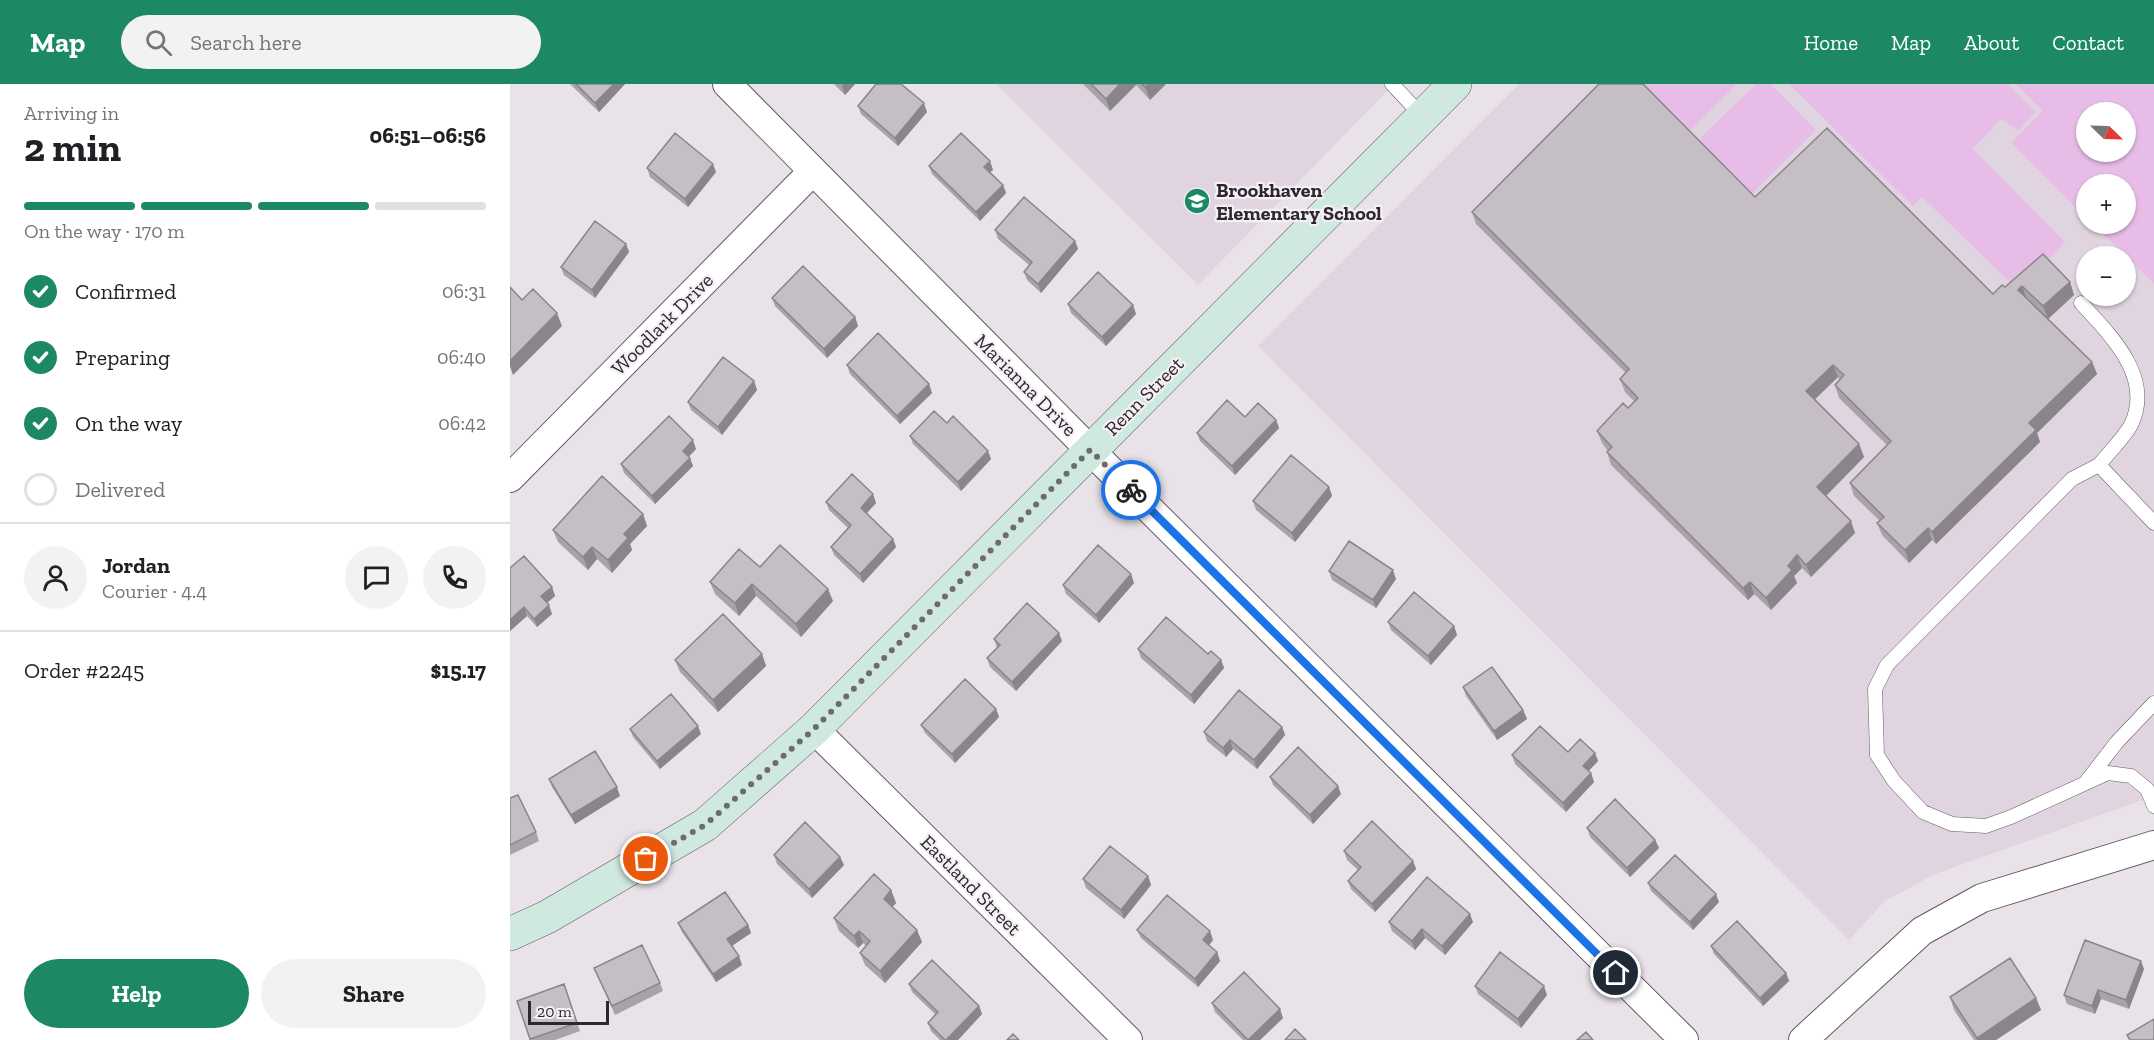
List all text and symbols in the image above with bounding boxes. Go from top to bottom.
search box [121,15,541,69]
text: Map [30,26,85,59]
icon: search [142,26,175,59]
text: Search here [190,29,302,56]
text: Home [1804,30,1858,55]
text: Map [1891,30,1931,55]
text: About [1964,30,2019,55]
text: Contact [2052,30,2124,55]
text: Arriving in [24,101,119,125]
north arrow [2076,102,2136,162]
map controls [2076,102,2136,306]
text: 06:51–06:56 [370,122,486,149]
text: 2 min [24,124,121,171]
button: + [2076,174,2136,234]
place label: Brookhaven Elementary School [1216,178,1382,225]
school or university icon: Brookhaven Elementary School [1182,186,1212,216]
text: On the way · 170 m [24,219,185,243]
button: − [2076,246,2136,306]
street label: Woodlark Drive [606,268,718,380]
icon: check [24,275,57,308]
text: Confirmed [75,278,176,305]
text: 06:31 [442,279,486,303]
street label: Marianna Drive [970,329,1082,441]
icon: check [24,341,57,374]
text: Preparing [75,344,170,371]
text: 06:40 [437,345,486,369]
street label: Renn Street [1100,351,1189,440]
icon: check [24,407,57,440]
text: On the way [75,410,182,437]
text: 06:42 [438,411,486,435]
courier [1101,460,1161,520]
icon: bike [1115,474,1148,507]
text: Delivered [75,476,165,503]
button: person [24,546,87,609]
button: chat [345,546,408,609]
button: phone [423,546,486,609]
text: Jordan [102,552,170,579]
text: Courier · 4.4 [102,579,207,603]
text: Order #2245 [24,657,144,684]
text: $15.17 [430,657,486,684]
street label: Eastland Street [916,830,1027,941]
pin [620,833,671,884]
icon: bag [629,842,662,875]
pin [1590,947,1641,998]
icon: home [1599,956,1632,989]
button: Help [24,959,249,1028]
button: Share [261,959,486,1028]
scale bar [528,998,609,1026]
text: 20 m [537,1002,572,1021]

